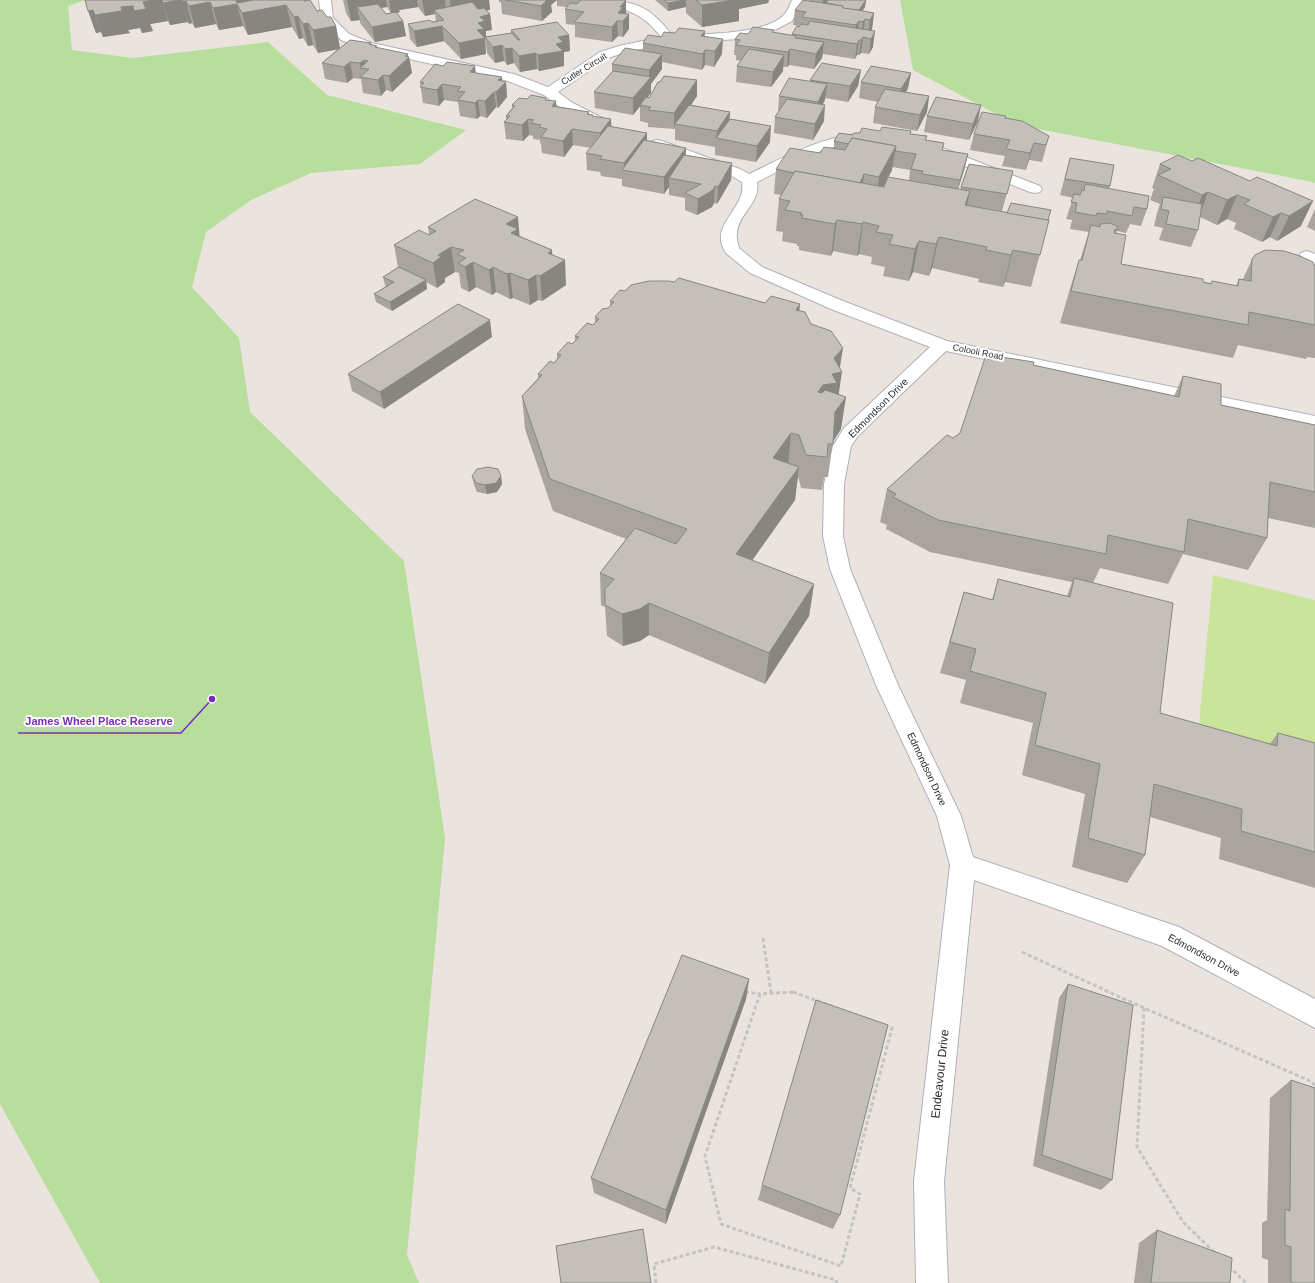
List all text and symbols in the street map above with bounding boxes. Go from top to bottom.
street label: Cutler Circuit [559,51,609,87]
street label: Colooli Road [952,342,1004,362]
street label: Edmondson Drive [846,376,910,440]
callout: James Wheel Place Reserve [18,710,181,733]
text: James Wheel Place Reserve [25,715,173,727]
street label: Edmondson Drive [905,731,949,808]
street label: Edmondson Drive [1166,931,1242,979]
street label: Endeavour Drive [928,1029,952,1119]

